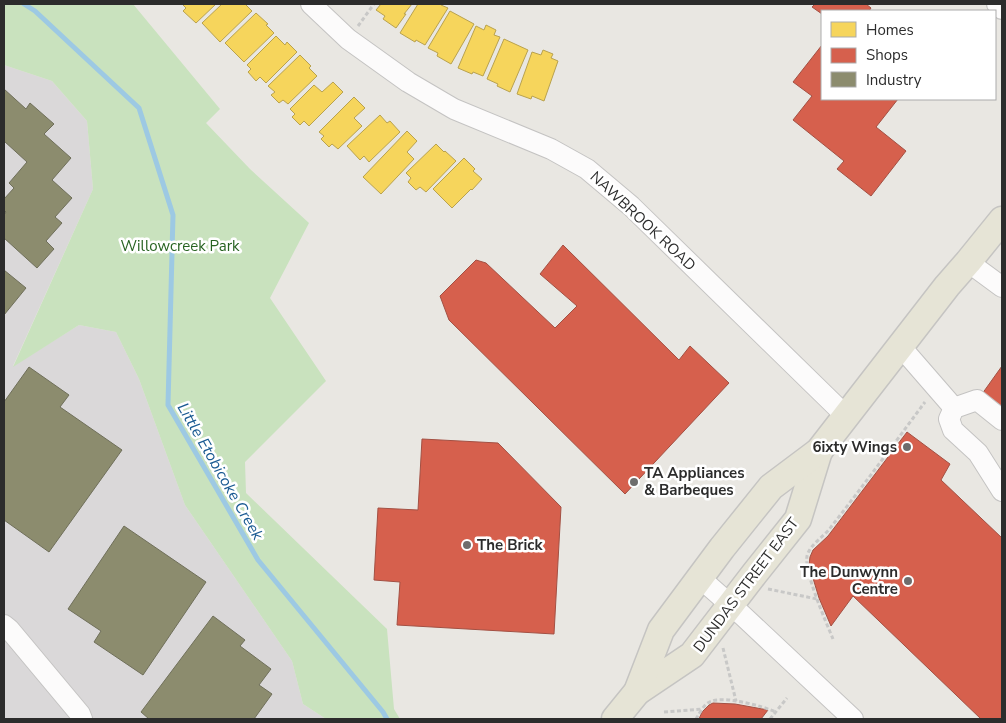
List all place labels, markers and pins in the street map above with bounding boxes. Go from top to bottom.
place label: 6ixty Wings [812,437,897,457]
marker: 6ixty Wings [901,441,913,453]
place label: TA Appliances & Barbeques [644,463,745,500]
marker: TA Appliances & Barbeques [628,476,640,488]
place label: The Brick [477,535,543,555]
marker: The Brick [461,539,473,551]
place label: The Dunwynn Centre [800,562,898,599]
marker: The Dunwynn Centre [902,575,914,587]

